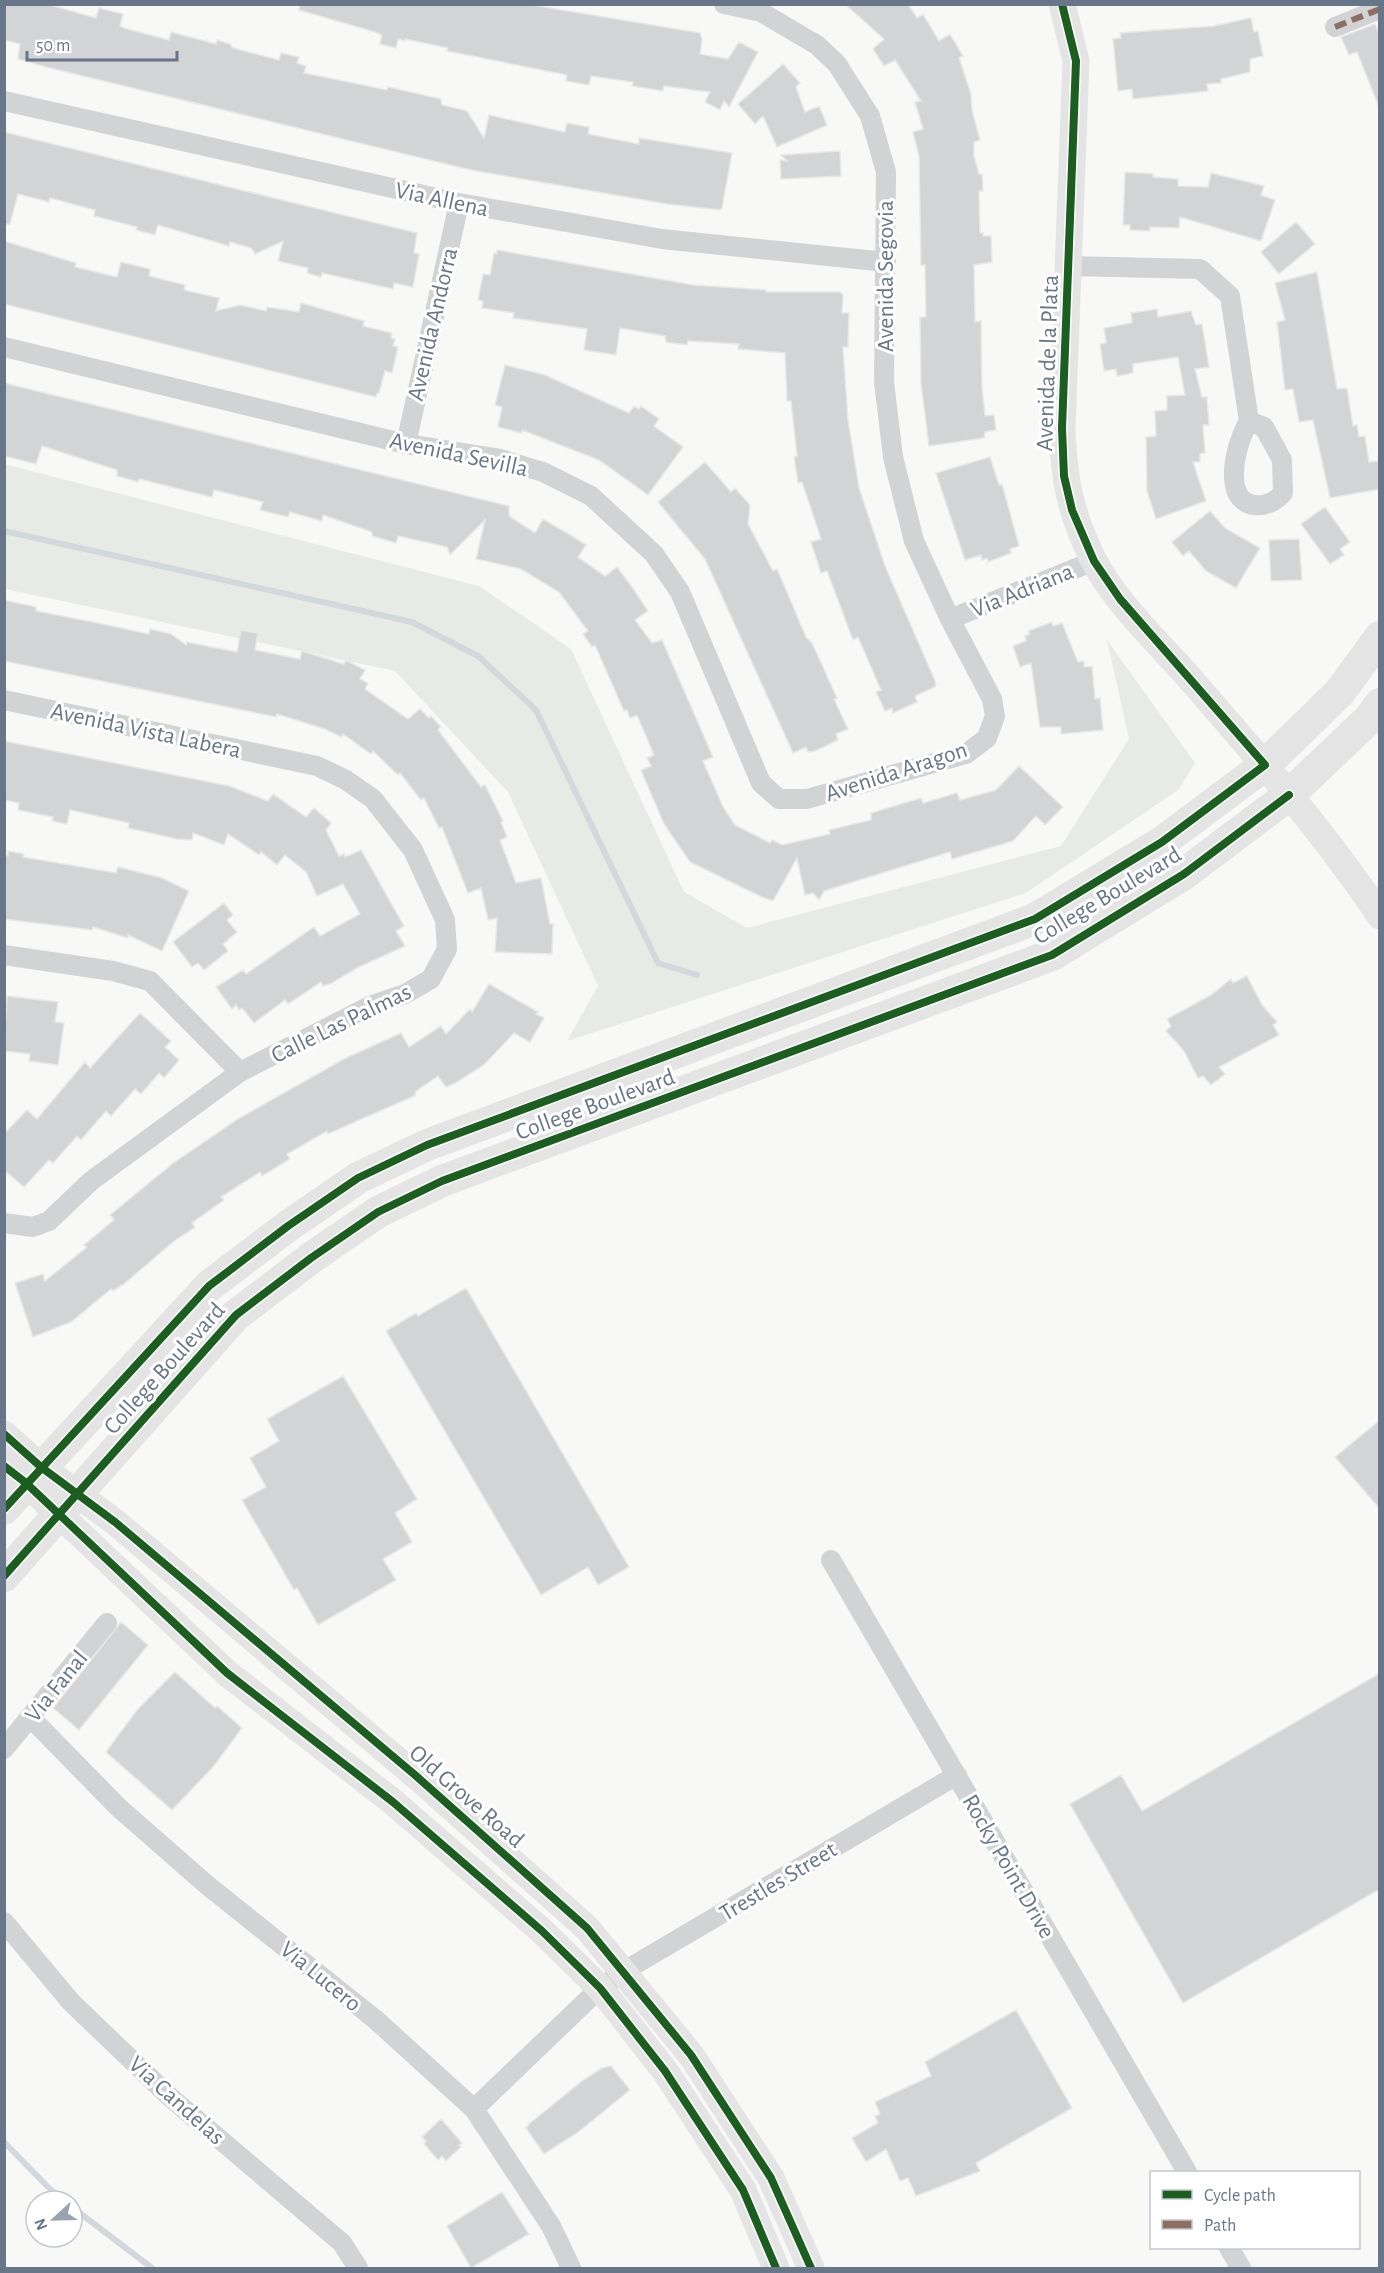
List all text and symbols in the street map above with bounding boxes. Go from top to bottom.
scale bar [27,24,177,62]
text: 50 m [36,37,70,55]
street label: Via Allena [393,178,491,222]
street label: Avenida Segovia [874,200,898,352]
street label: Avenida Andorra [404,245,462,403]
street label: Avenida de la Plata [1033,274,1063,452]
street label: Avenida Sevilla [387,429,530,481]
street label: Via Adriana [968,560,1077,622]
street label: Avenida Vista Labera [48,699,243,763]
street label: Avenida Aragon [822,738,970,806]
street label: College Boulevard [1029,842,1186,949]
street label: Calle Las Palmas [268,980,415,1068]
street label: College Boulevard [512,1065,678,1145]
street label: College Boulevard [100,1298,230,1439]
street label: Via Fanal [21,1646,93,1727]
street label: Old Grove Road [404,1741,528,1853]
street label: Rocky Point Drive [957,1791,1059,1942]
street label: Trestles Street [716,1837,842,1926]
street label: Via Lucero [275,1937,365,2016]
street label: Via Candelas [124,2052,229,2150]
legend [1150,2171,1360,2249]
text: Cycle path [1204,2187,1276,2205]
north arrow [24,2189,84,2249]
text: N [32,2216,51,2232]
text: Path [1204,2217,1236,2235]

